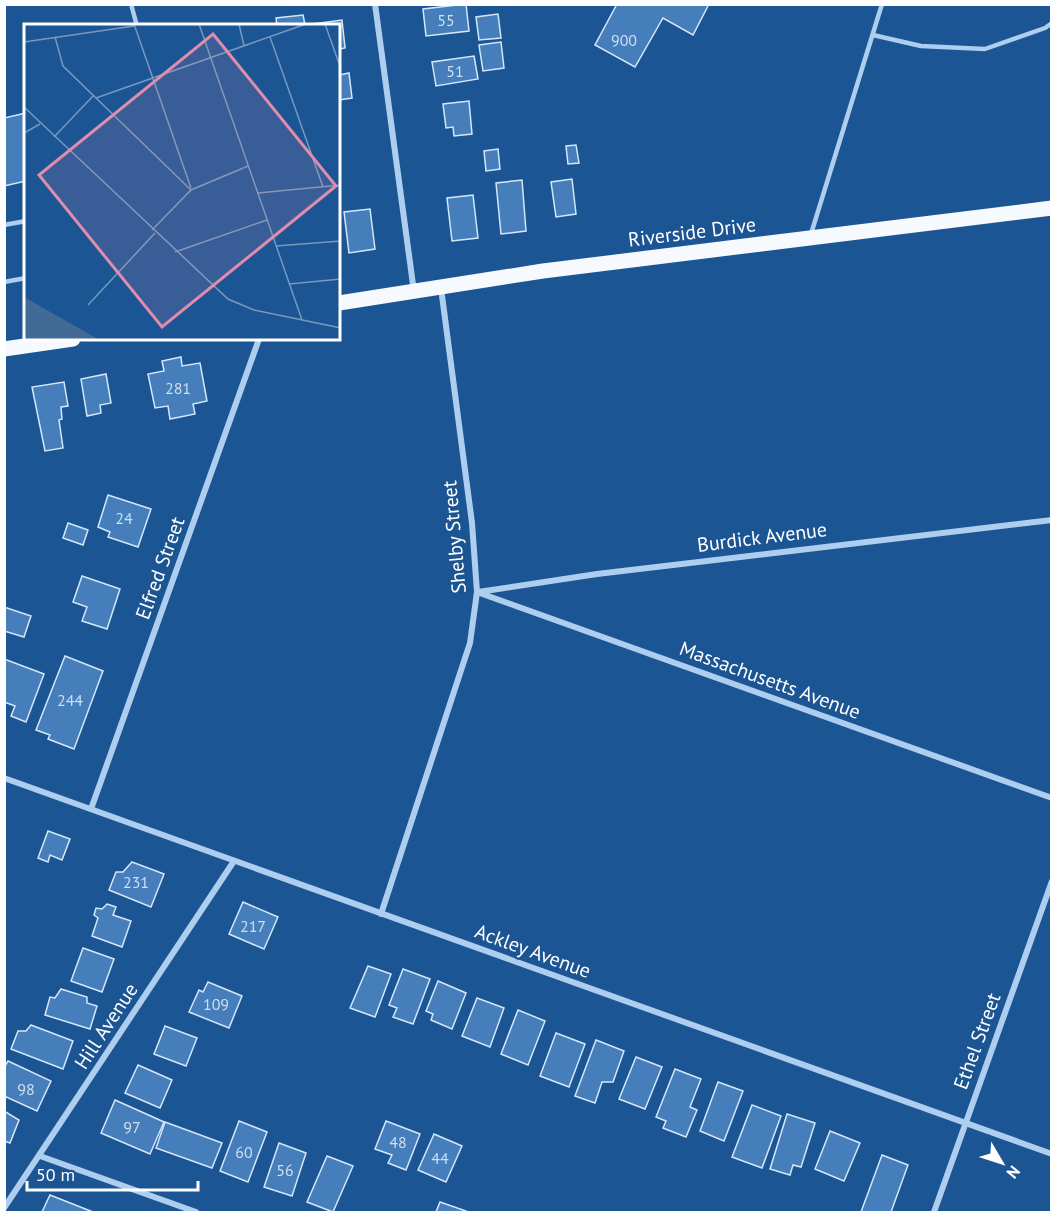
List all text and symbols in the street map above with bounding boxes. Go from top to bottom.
house number: 55 [437,10,455,30]
inset map [24,24,340,340]
house number: 900 [611,30,637,50]
house number: 51 [446,61,464,81]
street label: Riverside Drive [627,211,757,253]
house number: 281 [165,378,191,398]
street label: Shelby Street [436,479,472,594]
house number: 24 [115,508,133,528]
street label: Elfred Street [129,513,191,623]
street label: Burdick Avenue [696,516,828,558]
street label: Massachusetts Avenue [676,635,864,725]
house number: 244 [57,690,83,710]
house number: 231 [123,872,149,892]
house number: 217 [240,916,266,936]
street label: Ackley Avenue [472,918,594,984]
street label: Hill Avenue [69,978,143,1074]
street label: Ethel Street [948,989,1007,1093]
house number: 109 [203,994,229,1014]
house number: 98 [17,1079,35,1099]
house number: 97 [123,1117,141,1137]
house number: 48 [389,1132,407,1152]
north arrow [972,1133,1032,1193]
house number: 60 [235,1142,253,1162]
house number: 44 [431,1148,449,1168]
scale bar [27,1154,198,1192]
house number: 56 [276,1160,294,1180]
text: N [1003,1162,1025,1183]
text: 50 m [36,1163,75,1186]

